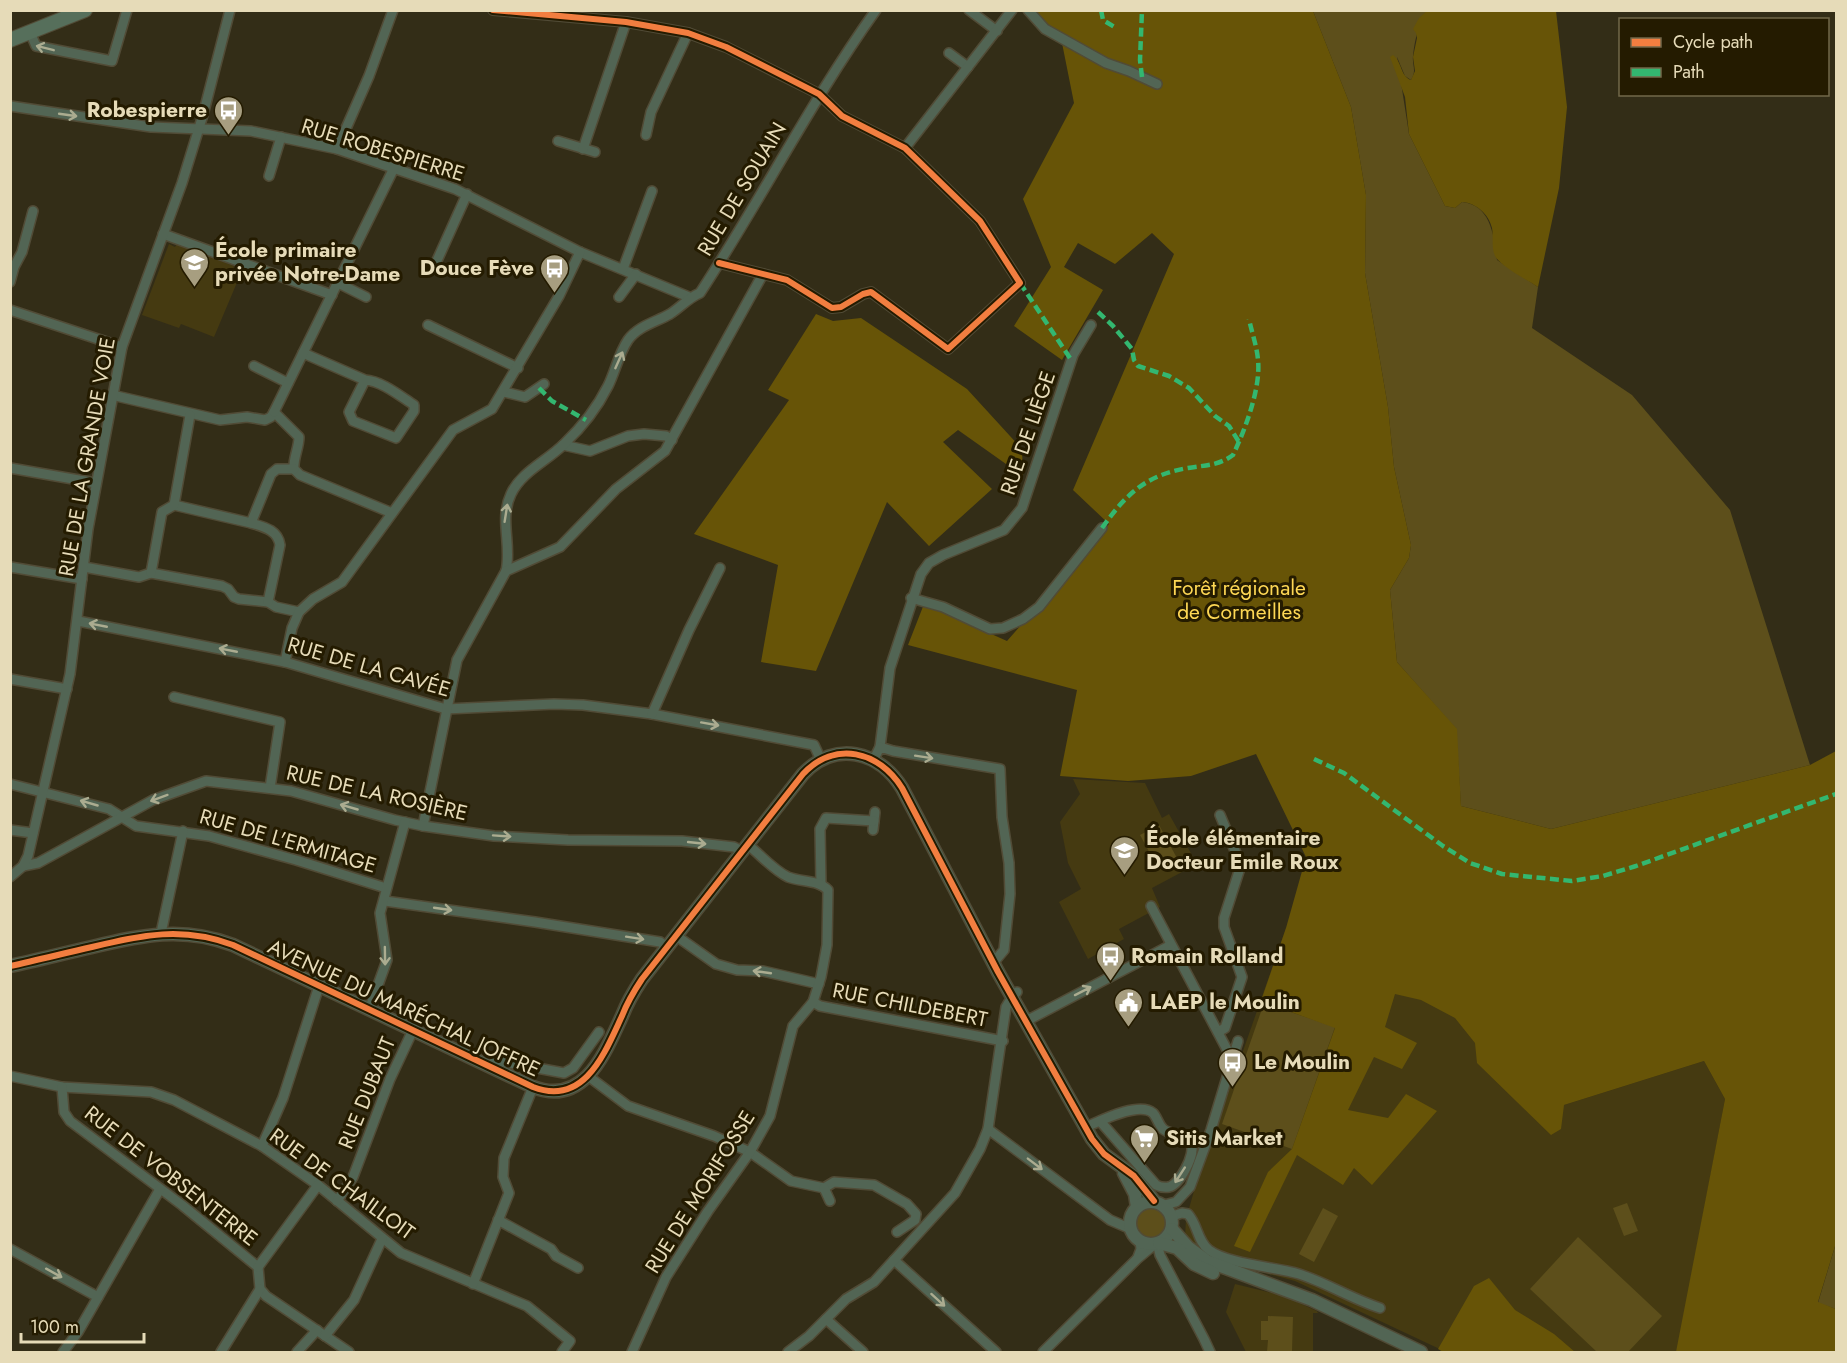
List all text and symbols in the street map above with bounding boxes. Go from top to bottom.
legend [1619,18,1829,96]
text: Cycle path [1673,29,1753,55]
one-way arrow [36,41,55,53]
text: Path [1673,59,1705,85]
bus stop icon: Robespierre [212,94,244,136]
place label: Robespierre [87,95,207,125]
one-way arrow [58,109,78,120]
street label: RUE ROBESPIERRE [298,111,468,189]
street label: RUE DE SOUAIN [690,116,794,262]
place label: École primaire privée Notre-Dame [215,235,400,289]
school or university icon: École primaire privée Notre-Dame [178,246,210,288]
bus stop icon: Douce Fève [539,252,571,294]
place label: Douce Fève [420,253,534,283]
street label: RUE DE LA GRANDE VOIE [51,335,123,579]
one-way arrow [614,351,626,369]
street label: RUE DE LIÈGE [993,367,1063,499]
one-way arrow [501,504,512,523]
park label: Forêt régionale de Cormeilles [1172,573,1306,627]
one-way arrow [88,619,108,630]
street label: RUE DE LA CAVÉE [284,629,454,705]
one-way arrow [219,644,238,655]
one-way arrow [699,719,719,730]
one-way arrow [914,751,933,762]
street label: RUE DE LA ROSIÈRE [283,758,471,828]
one-way arrow [150,793,169,804]
one-way arrow [80,797,99,809]
street label: RUE DE L'ERMITAGE [196,801,380,881]
one-way arrow [340,801,359,812]
place label: École élémentaire Docteur Emile Roux [1146,823,1340,877]
one-way arrow [492,831,511,842]
school or university icon: École élémentaire Docteur Emile Roux [1109,834,1141,876]
one-way arrow [686,838,706,849]
one-way arrow [432,904,452,915]
street label: AVENUE DU MARÉCHAL JOFFRE [263,932,545,1084]
one-way arrow [625,933,645,944]
bus stop icon: Romain Rolland [1094,940,1126,982]
place label: Romain Rolland [1131,941,1283,971]
one-way arrow [379,946,391,965]
one-way arrow [753,966,772,977]
street label: RUE CHILDEBERT [830,975,990,1035]
one-way arrow [1074,985,1091,997]
public building icon: LAEP le Moulin [1113,986,1145,1028]
place label: LAEP le Moulin [1150,987,1300,1017]
street label: RUE DUBAUT [331,1032,403,1153]
bus stop icon: Le Moulin [1217,1046,1249,1088]
place label: Le Moulin [1254,1047,1350,1077]
street label: RUE DE VOBSENTERRE [78,1099,264,1253]
street label: RUE DE MORIFOSSE [638,1105,762,1279]
street label: RUE DE CHAILLOIT [263,1121,421,1247]
supermarket icon: Sitis Market [1129,1122,1161,1164]
place label: Sitis Market [1166,1123,1283,1153]
one-way arrow [1026,1157,1042,1170]
one-way arrow [1174,1167,1187,1184]
one-way arrow [45,1268,63,1279]
one-way arrow [930,1293,945,1307]
scale bar [21,1306,144,1344]
text: 100 m [30,1314,79,1340]

